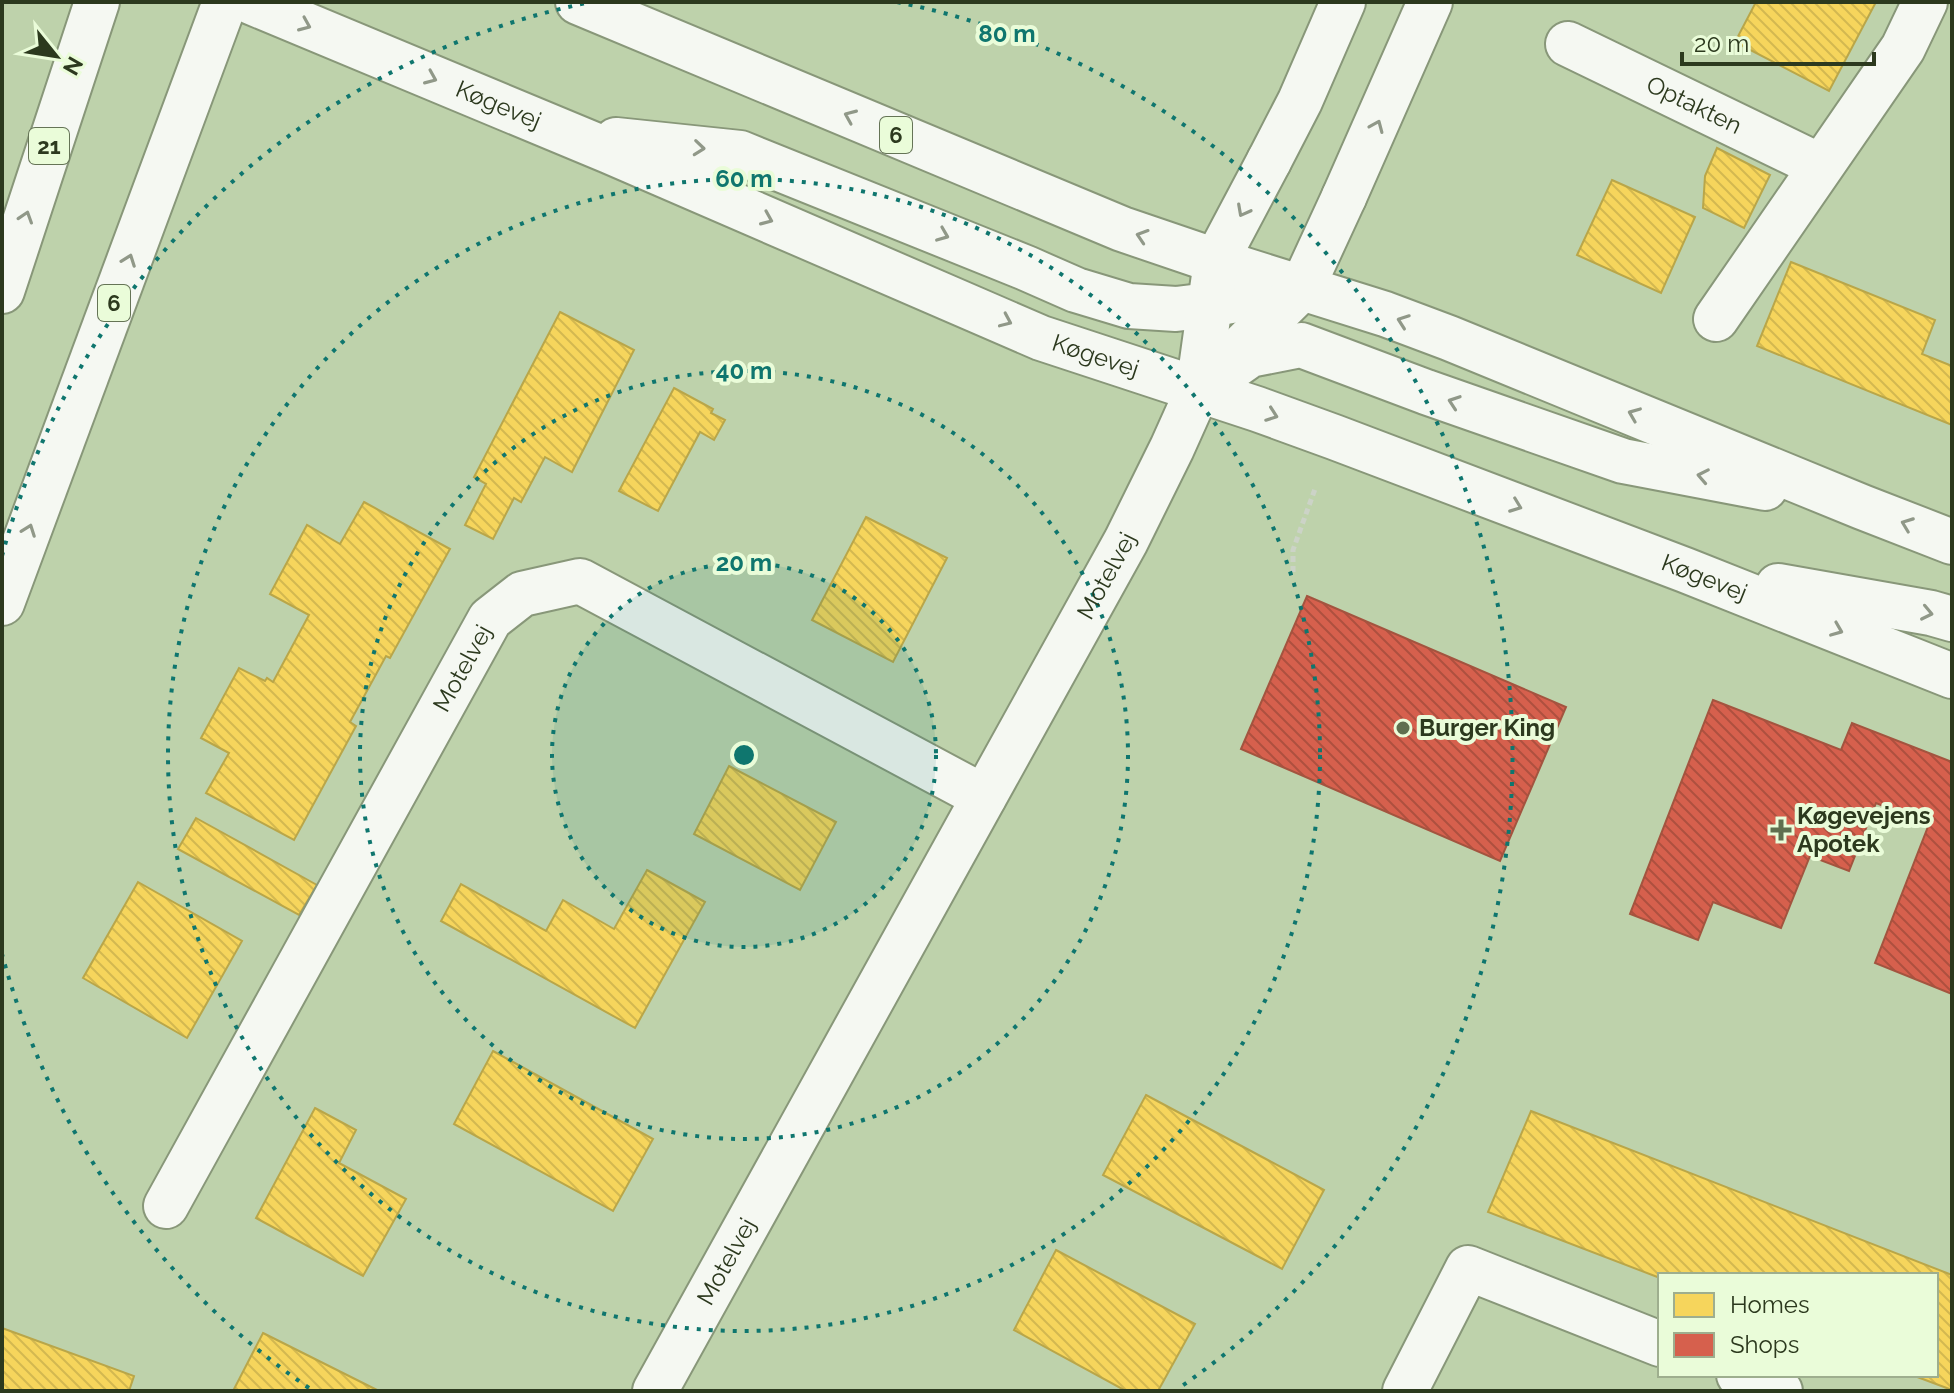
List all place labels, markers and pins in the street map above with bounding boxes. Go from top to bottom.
place label: Burger King [1419,713,1555,742]
marker: Burger King [1394,719,1412,737]
centre of rings [730,741,758,769]
place label: Køgevejens Apotek [1797,801,1931,858]
marker: Køgevejens Apotek [1772,821,1790,839]

